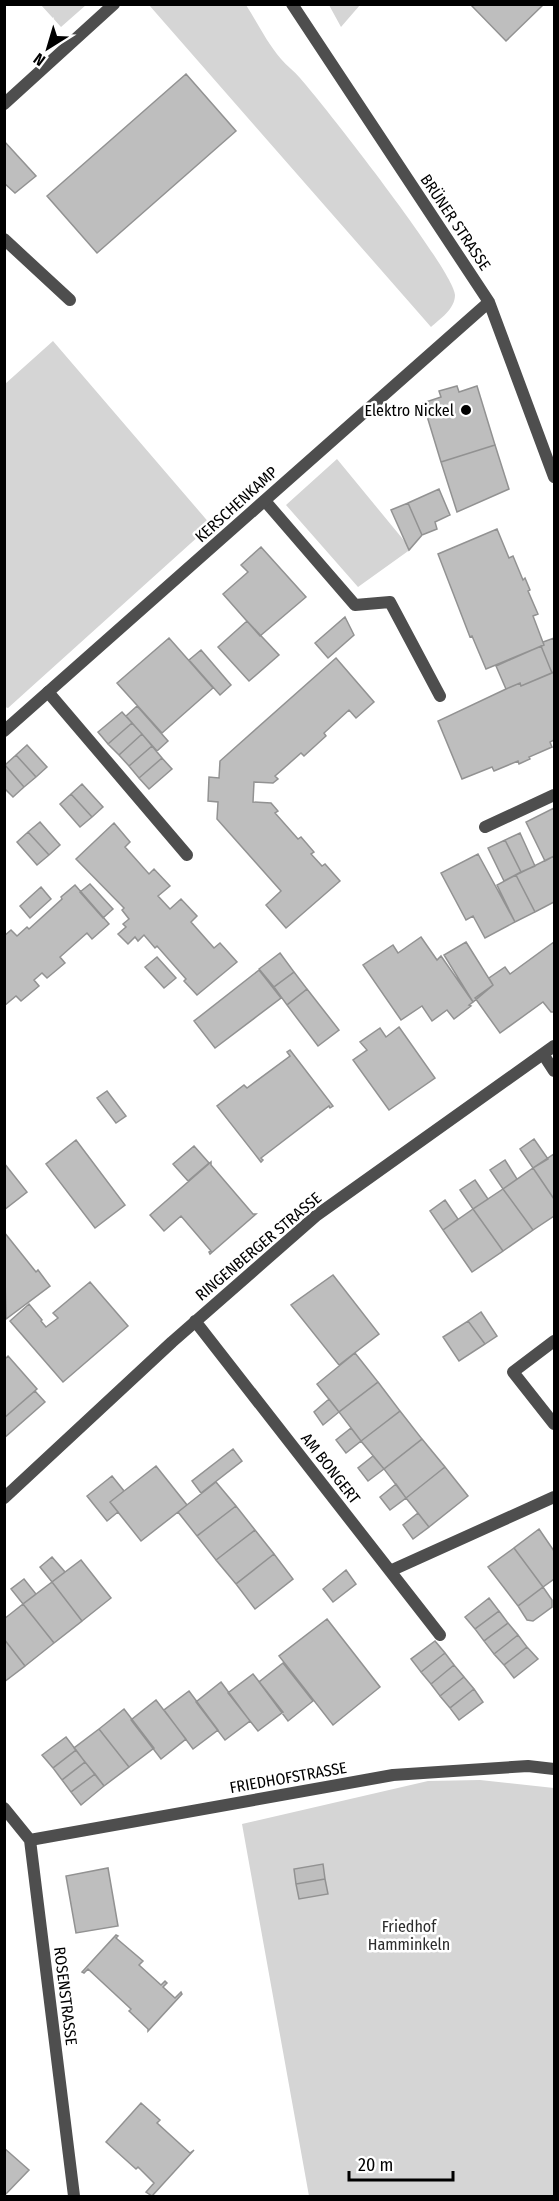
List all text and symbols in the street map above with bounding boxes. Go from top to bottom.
north arrow [18,18,78,78]
text: N [30,49,49,70]
street label: BRÜNER STRASSE [416,171,495,274]
place label: Elektro Nickel [365,401,454,420]
marker: Elektro Nickel [459,403,473,417]
street label: KERSCHENKAMP [191,462,281,546]
street label: RINGENBERGER STRASSE [192,1188,325,1305]
street label: AM BONGERT [297,1429,364,1508]
street label: FRIEDHOFSTRASSE [228,1758,348,1797]
park label: Friedhof Hamminkeln [368,1917,450,1954]
street label: ROSENSTRASSE [50,1946,81,2046]
scale bar [349,2144,452,2182]
text: 20 m [358,2154,393,2176]

